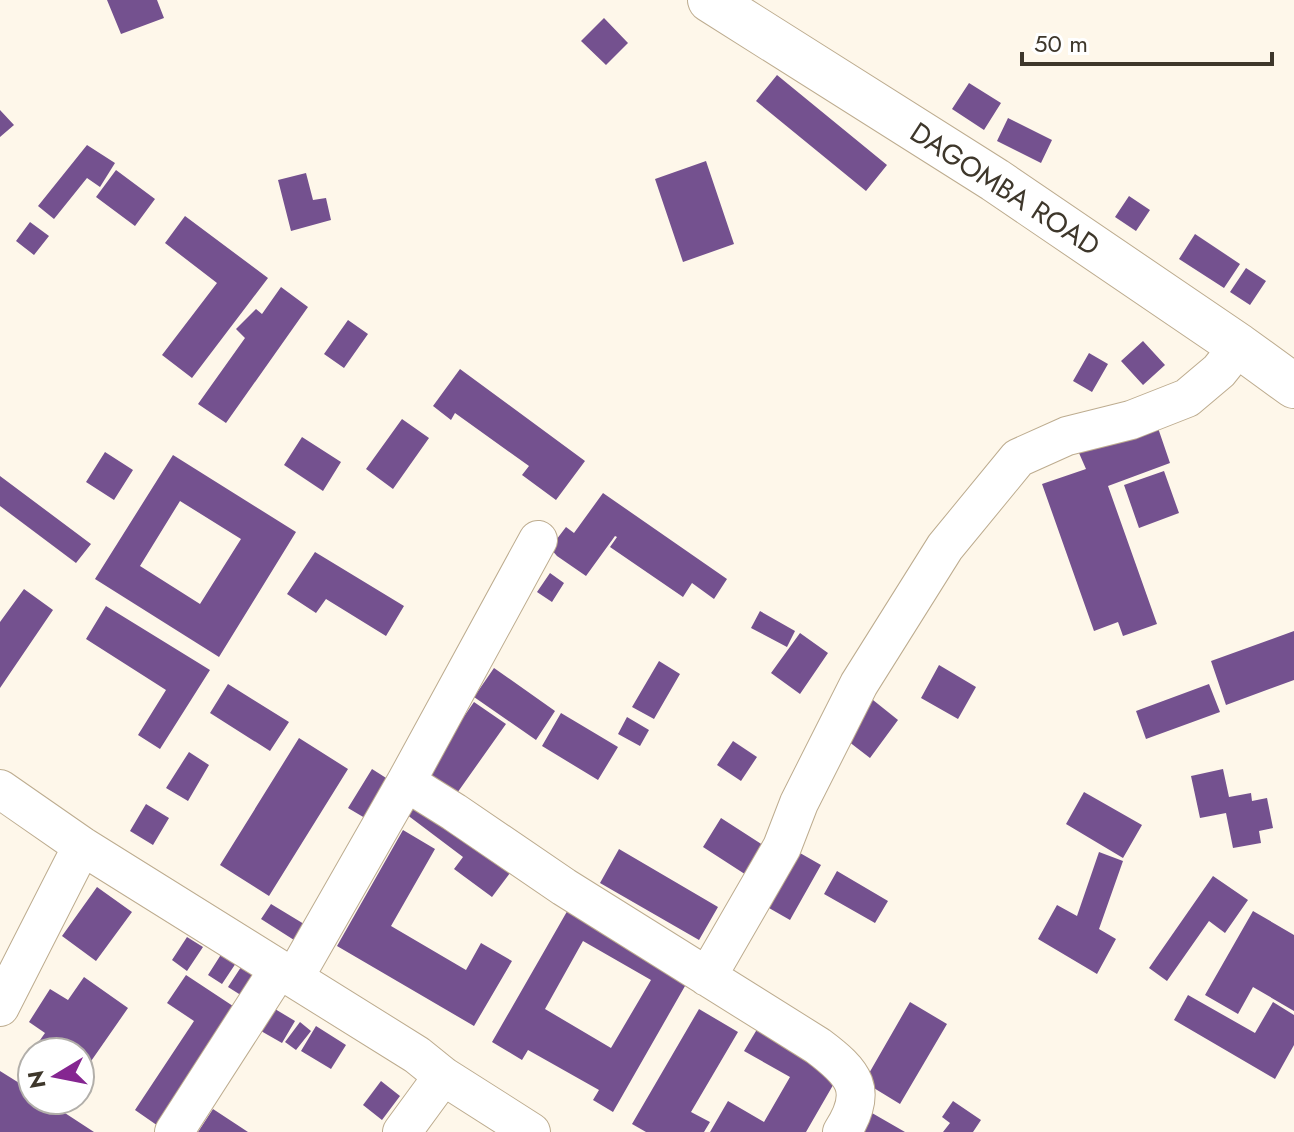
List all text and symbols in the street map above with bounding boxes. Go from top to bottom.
scale bar [1022,16,1272,66]
text: 50 m [1034,26,1088,61]
street label: DAGOMBA ROAD [902,112,1108,266]
north arrow [16,1036,96,1116]
text: N [19,1068,54,1091]

